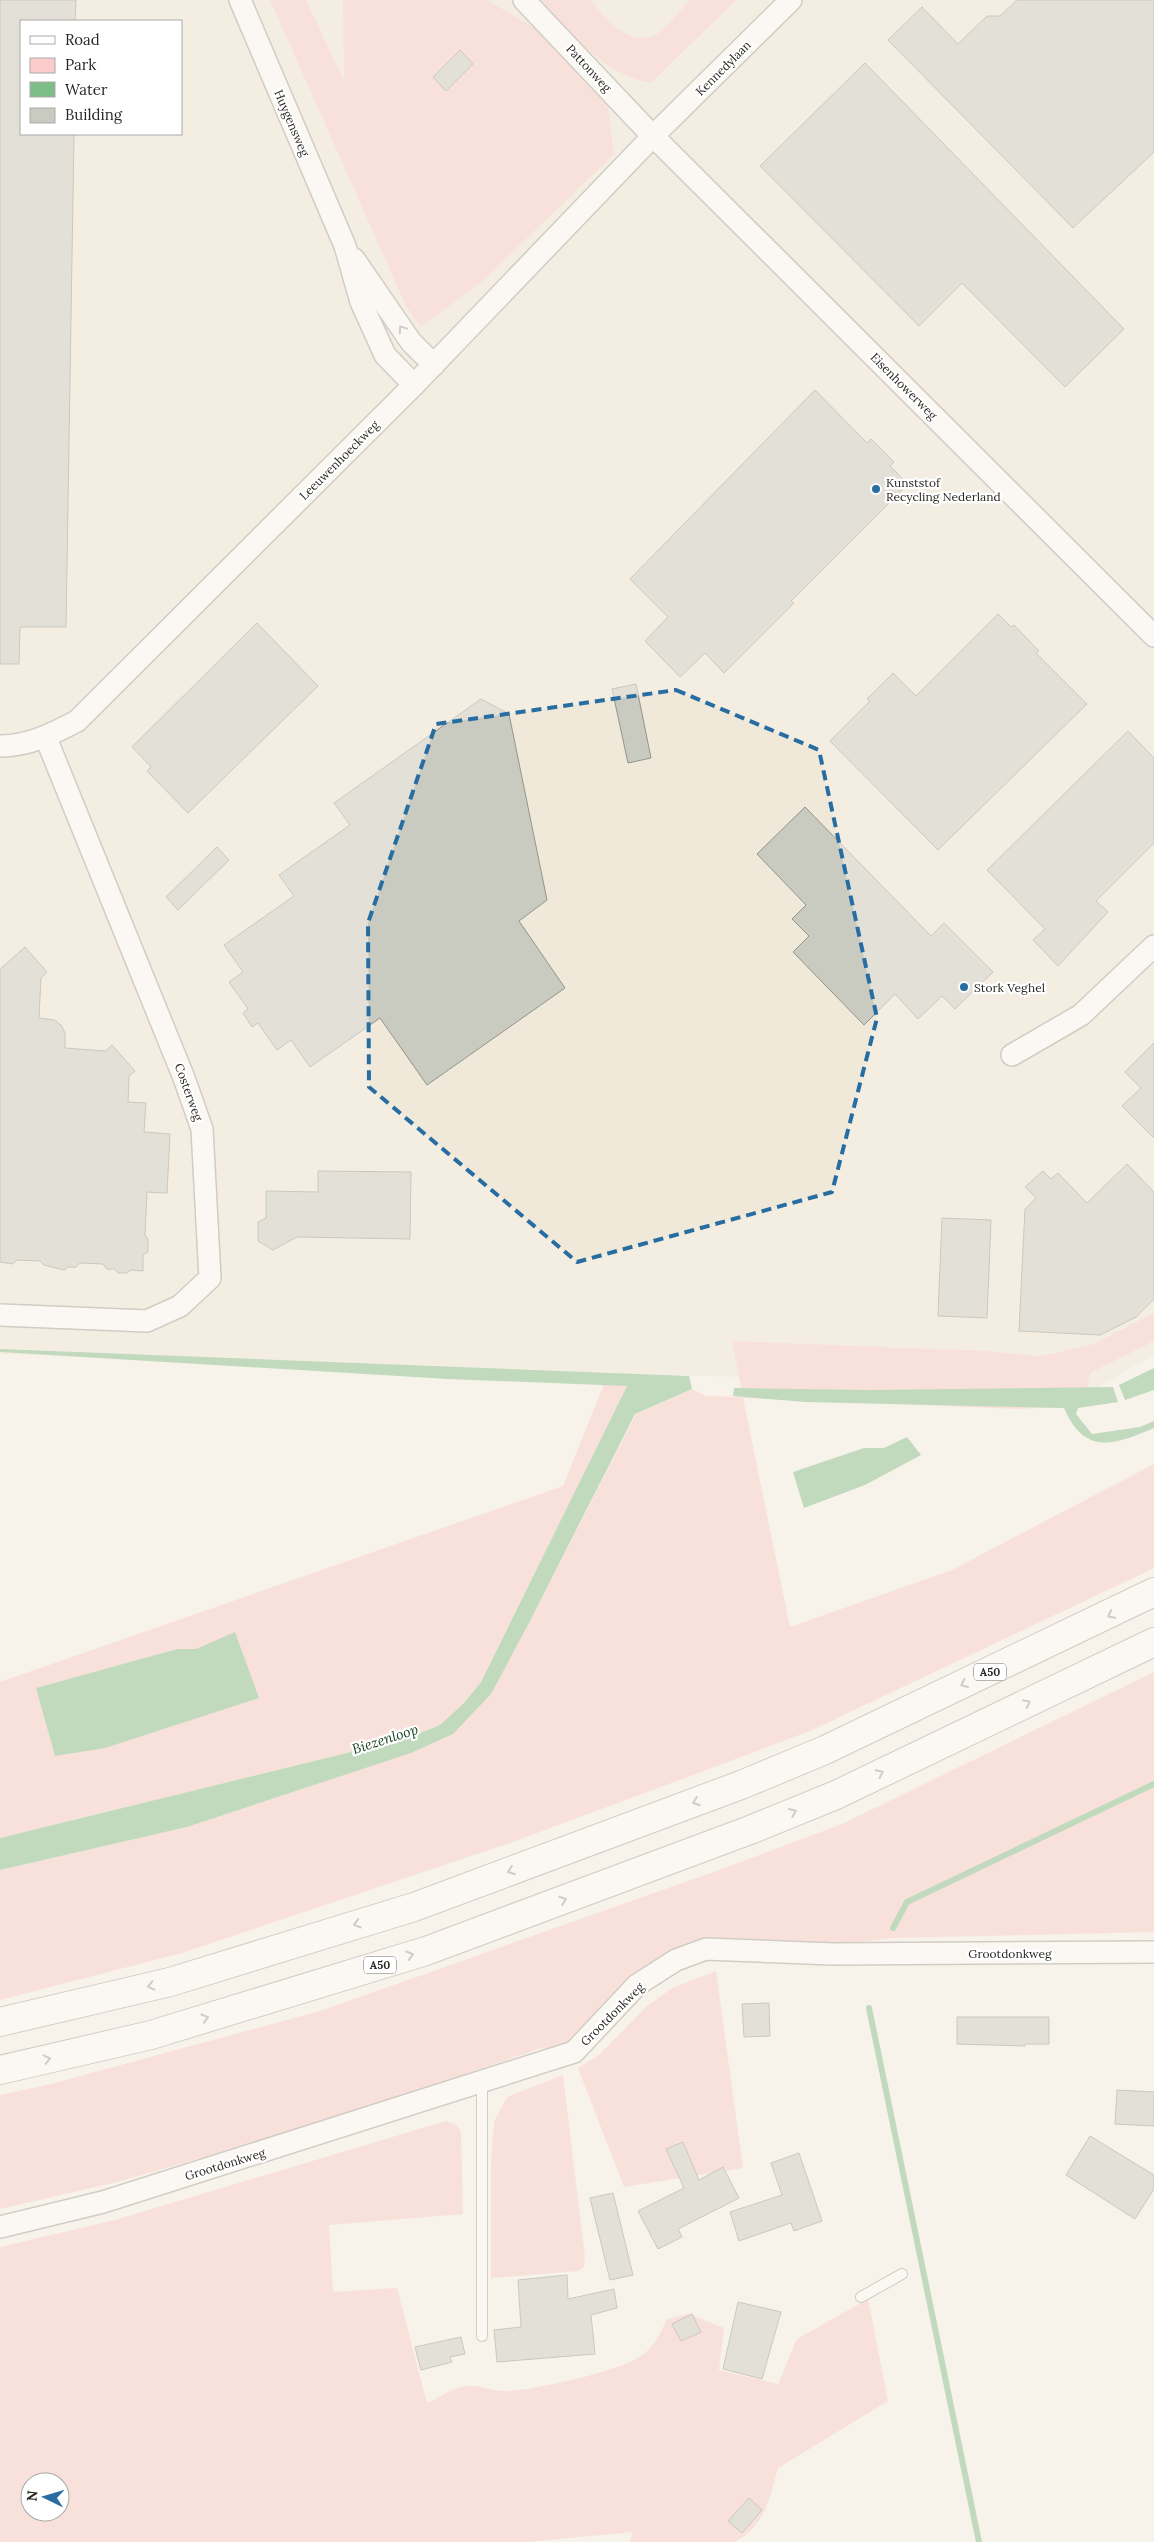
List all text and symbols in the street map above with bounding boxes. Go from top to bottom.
legend [20,20,182,135]
text: Road [65,30,100,49]
street label: Kennedylaan [692,37,754,99]
street label: Pattonweg [563,41,615,95]
text: Park [65,55,96,74]
text: Water [65,80,108,99]
street label: Huygensweg [271,87,313,159]
text: Building [65,105,123,124]
one-way arrow [399,325,408,334]
street label: Eisenhowerweg [868,350,941,423]
street label: Leeuwenhoeckweg [296,417,382,503]
place label: Kunststof Recycling Nederland [886,475,1001,504]
marker: Kunststof Recycling Nederland [870,483,882,495]
place label: Stork Veghel [974,980,1045,995]
marker: Stork Veghel [958,981,970,993]
street label: Costerweg [172,1061,206,1123]
one-way arrow [1107,1609,1116,1619]
road number: A50 [974,1664,1006,1680]
one-way arrow [960,1678,969,1689]
one-way arrow [1022,1699,1031,1709]
water label: Biezenloop [350,1720,420,1758]
one-way arrow [875,1769,884,1780]
one-way arrow [692,1796,700,1806]
one-way arrow [788,1808,797,1819]
one-way arrow [507,1865,515,1875]
one-way arrow [558,1896,567,1906]
one-way arrow [354,1919,362,1929]
street label: Grootdonkweg [968,1946,1052,1961]
one-way arrow [406,1951,414,1961]
road number: A50 [364,1956,396,1974]
street label: Grootdonkweg [577,1979,647,2049]
one-way arrow [147,1980,156,1991]
one-way arrow [200,2014,208,2024]
one-way arrow [43,2054,52,2065]
street label: Grootdonkweg [183,2145,267,2183]
north arrow [20,2472,70,2522]
text: N [23,2490,42,2502]

